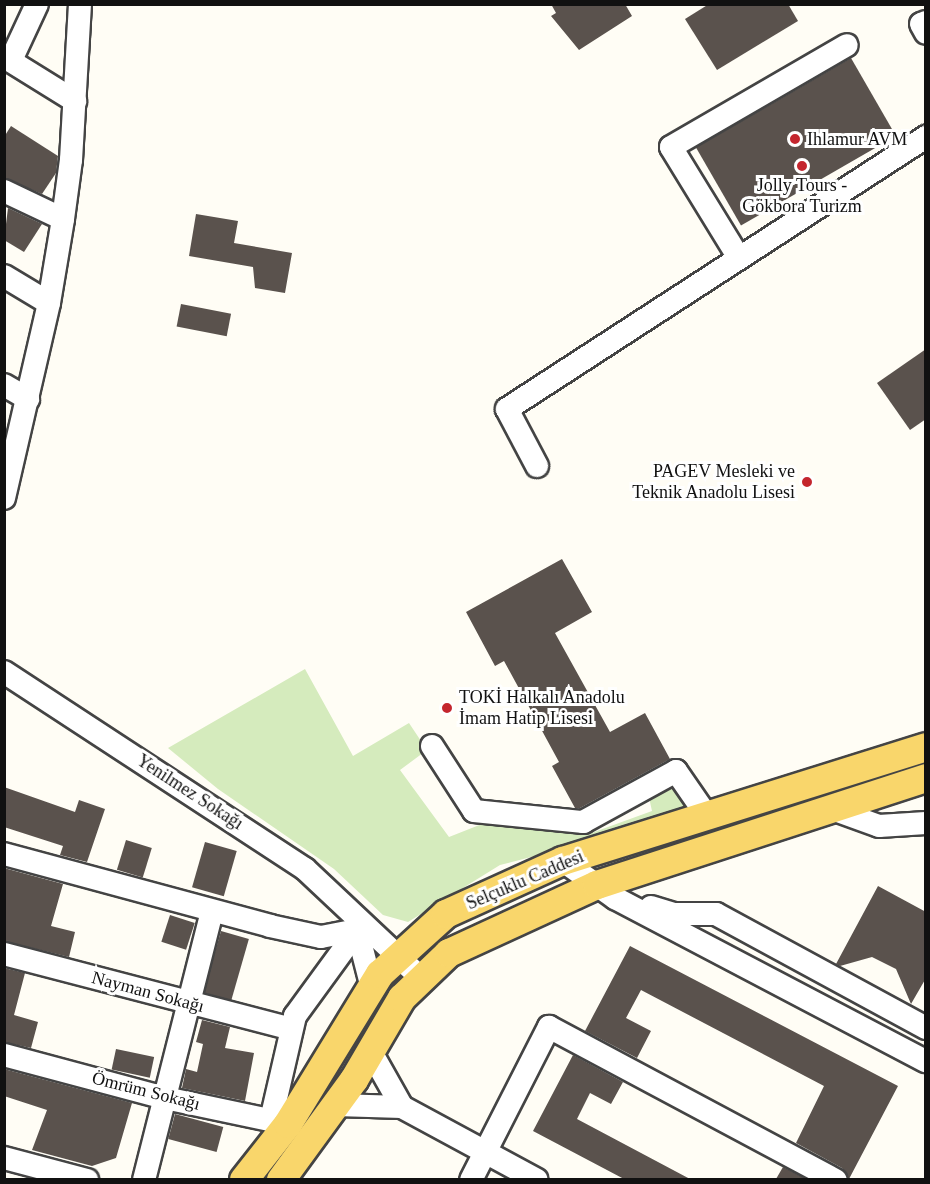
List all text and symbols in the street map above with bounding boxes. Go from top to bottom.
place label: Ihlamur AVM [807,128,908,150]
marker: Ihlamur AVM [788,132,802,146]
marker: Jolly Tours - Gökbora Turizm [795,159,809,173]
place label: Jolly Tours - Gökbora Turizm [742,175,862,218]
place label: PAGEV Mesleki ve Teknik Anadolu Lisesi [631,461,795,504]
marker: PAGEV Mesleki ve Teknik Anadolu Lisesi [800,475,814,489]
place label: TOKİ Halkalı Anadolu İmam Hatip Lisesi [459,687,626,730]
marker: TOKİ Halkalı Anadolu İmam Hatip Lisesi [440,701,454,715]
street label: Yenilmez Sokağı [133,750,247,834]
street label: Selçuklu Caddesi [463,846,587,914]
street label: Nayman Sokağı [89,967,207,1017]
street label: Ömrüm Sokağı [90,1067,202,1115]

